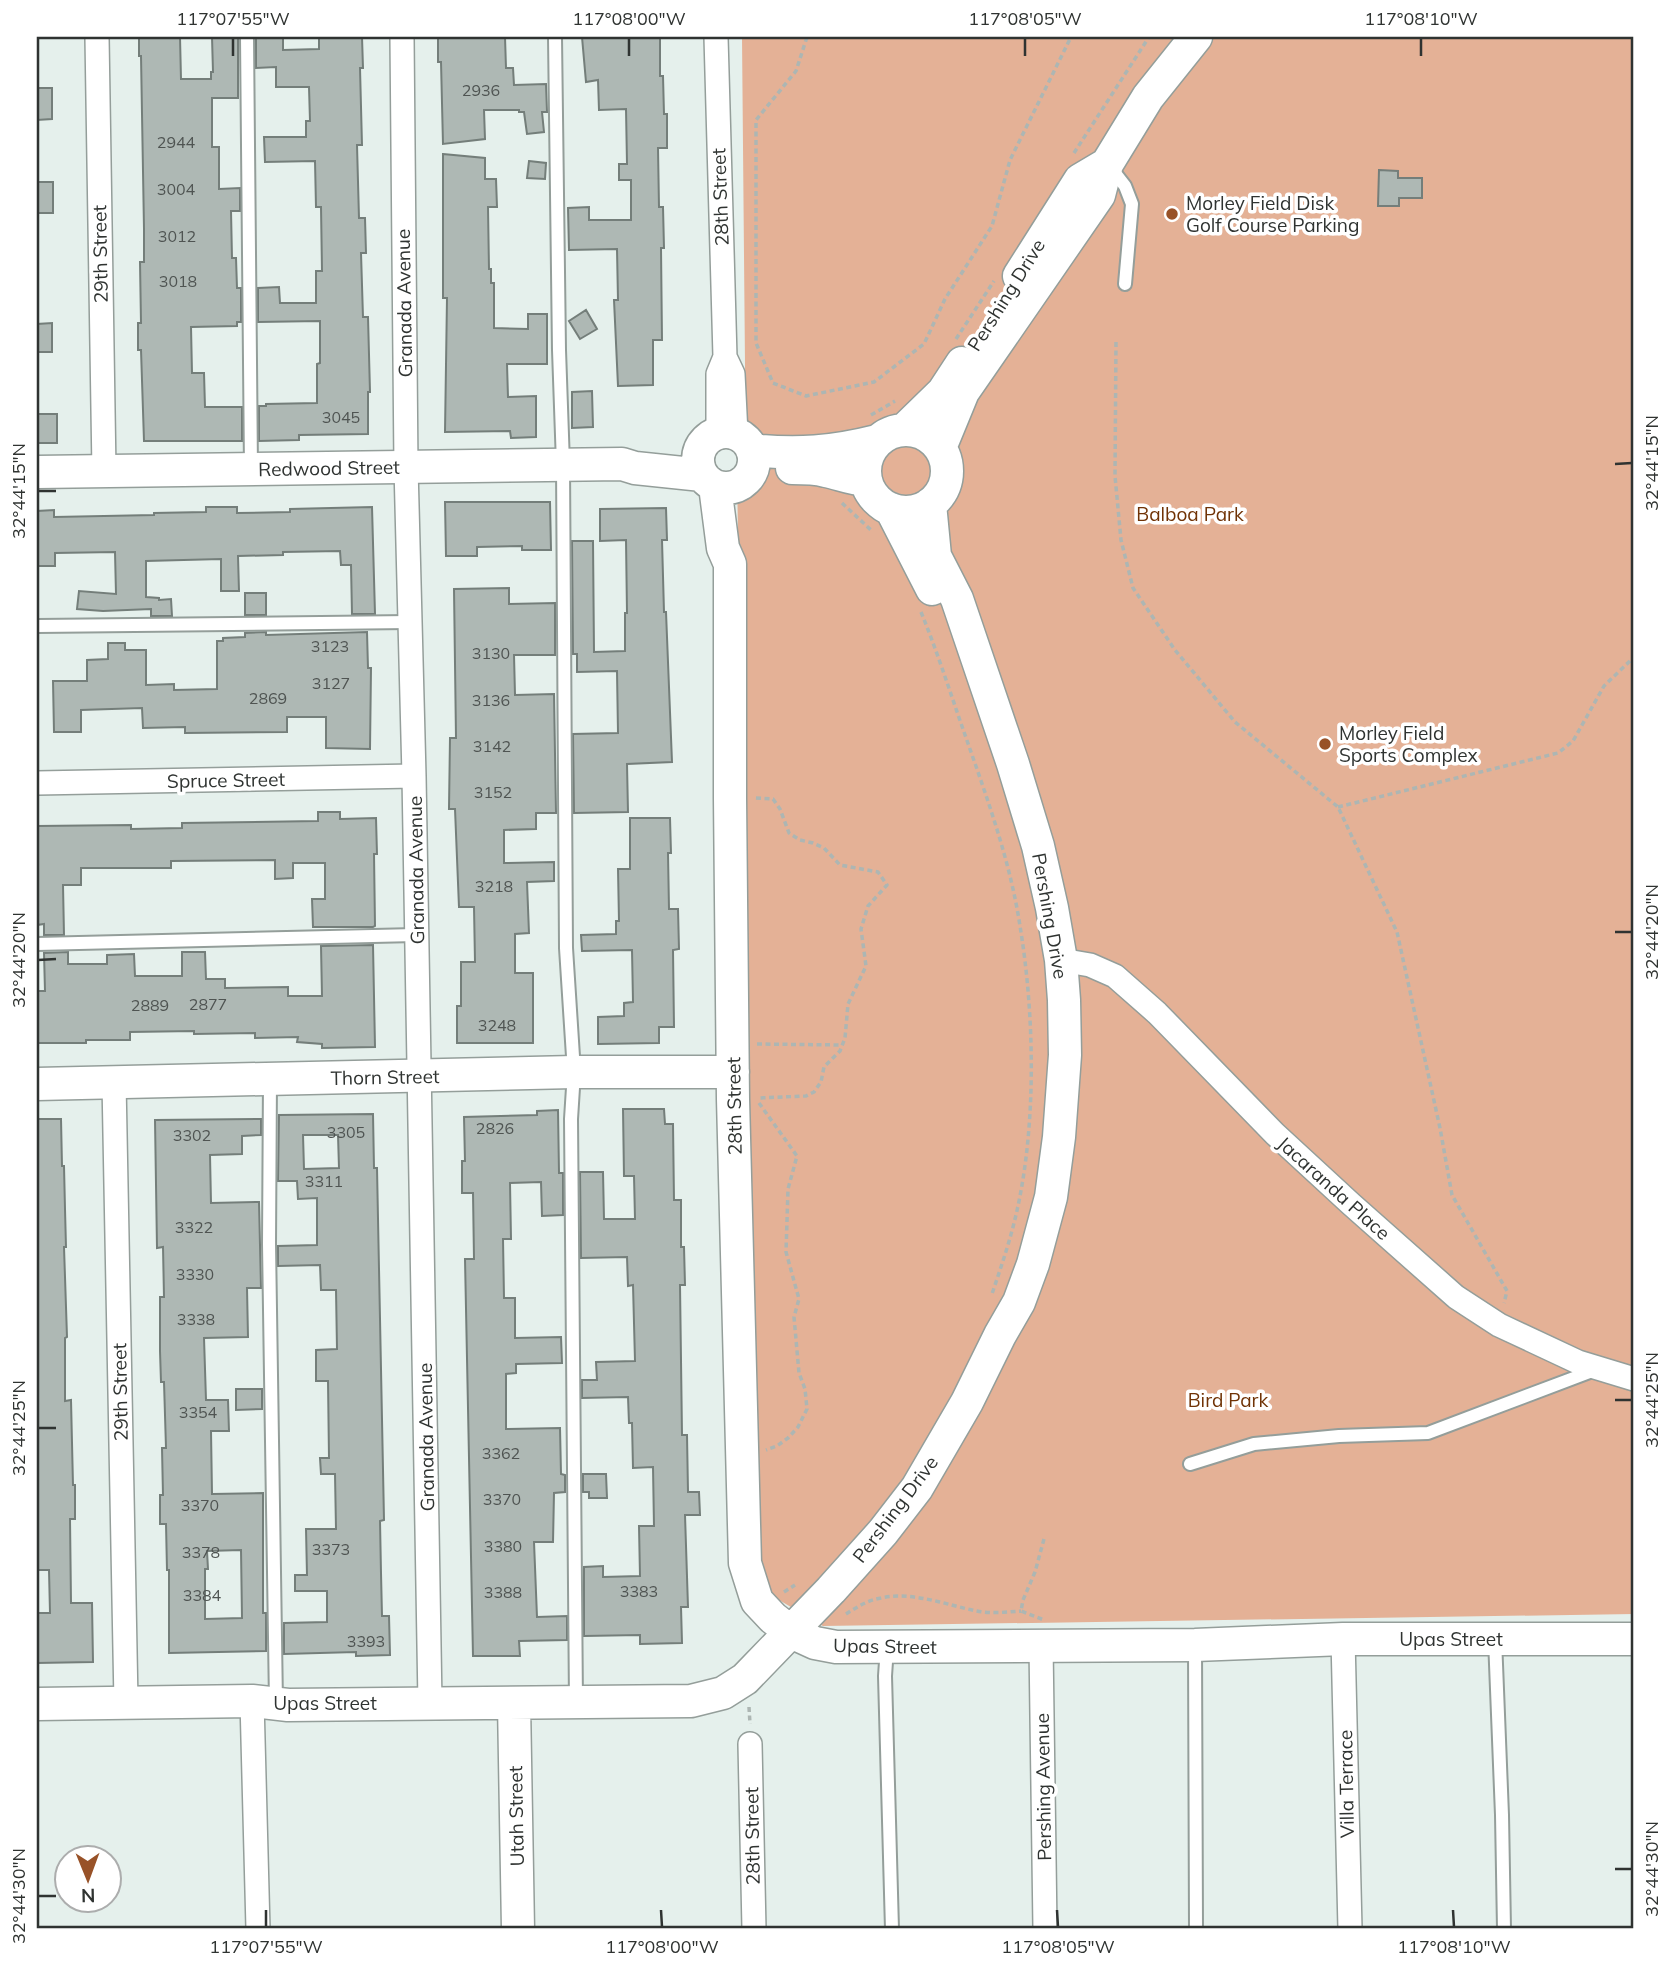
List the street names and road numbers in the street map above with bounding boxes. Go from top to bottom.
street label: 28th Street [706,147,734,246]
street label: 29th Street [87,204,113,303]
street label: Granada Avenue [391,229,417,377]
street label: Pershing Drive [962,235,1050,355]
street label: Redwood Street [258,455,400,481]
street label: Spruce Street [167,767,286,793]
street label: Granada Avenue [403,796,429,944]
street label: Pershing Drive [1027,851,1073,981]
street label: 28th Street [721,1056,747,1155]
street label: Thorn Street [330,1064,440,1090]
street label: Jacaranda Place [1273,1131,1395,1245]
street label: 29th Street [107,1342,133,1441]
street label: Granada Avenue [413,1363,439,1511]
street label: Pershing Drive [847,1451,943,1567]
street label: Upas Street [1399,1627,1503,1651]
street label: Upas Street [833,1633,937,1659]
street label: Upas Street [273,1691,377,1715]
street label: Pershing Avenue [1030,1713,1056,1861]
street label: Villa Terrace [1333,1730,1359,1838]
street label: Utah Street [503,1765,529,1866]
street label: 28th Street [739,1786,765,1885]

